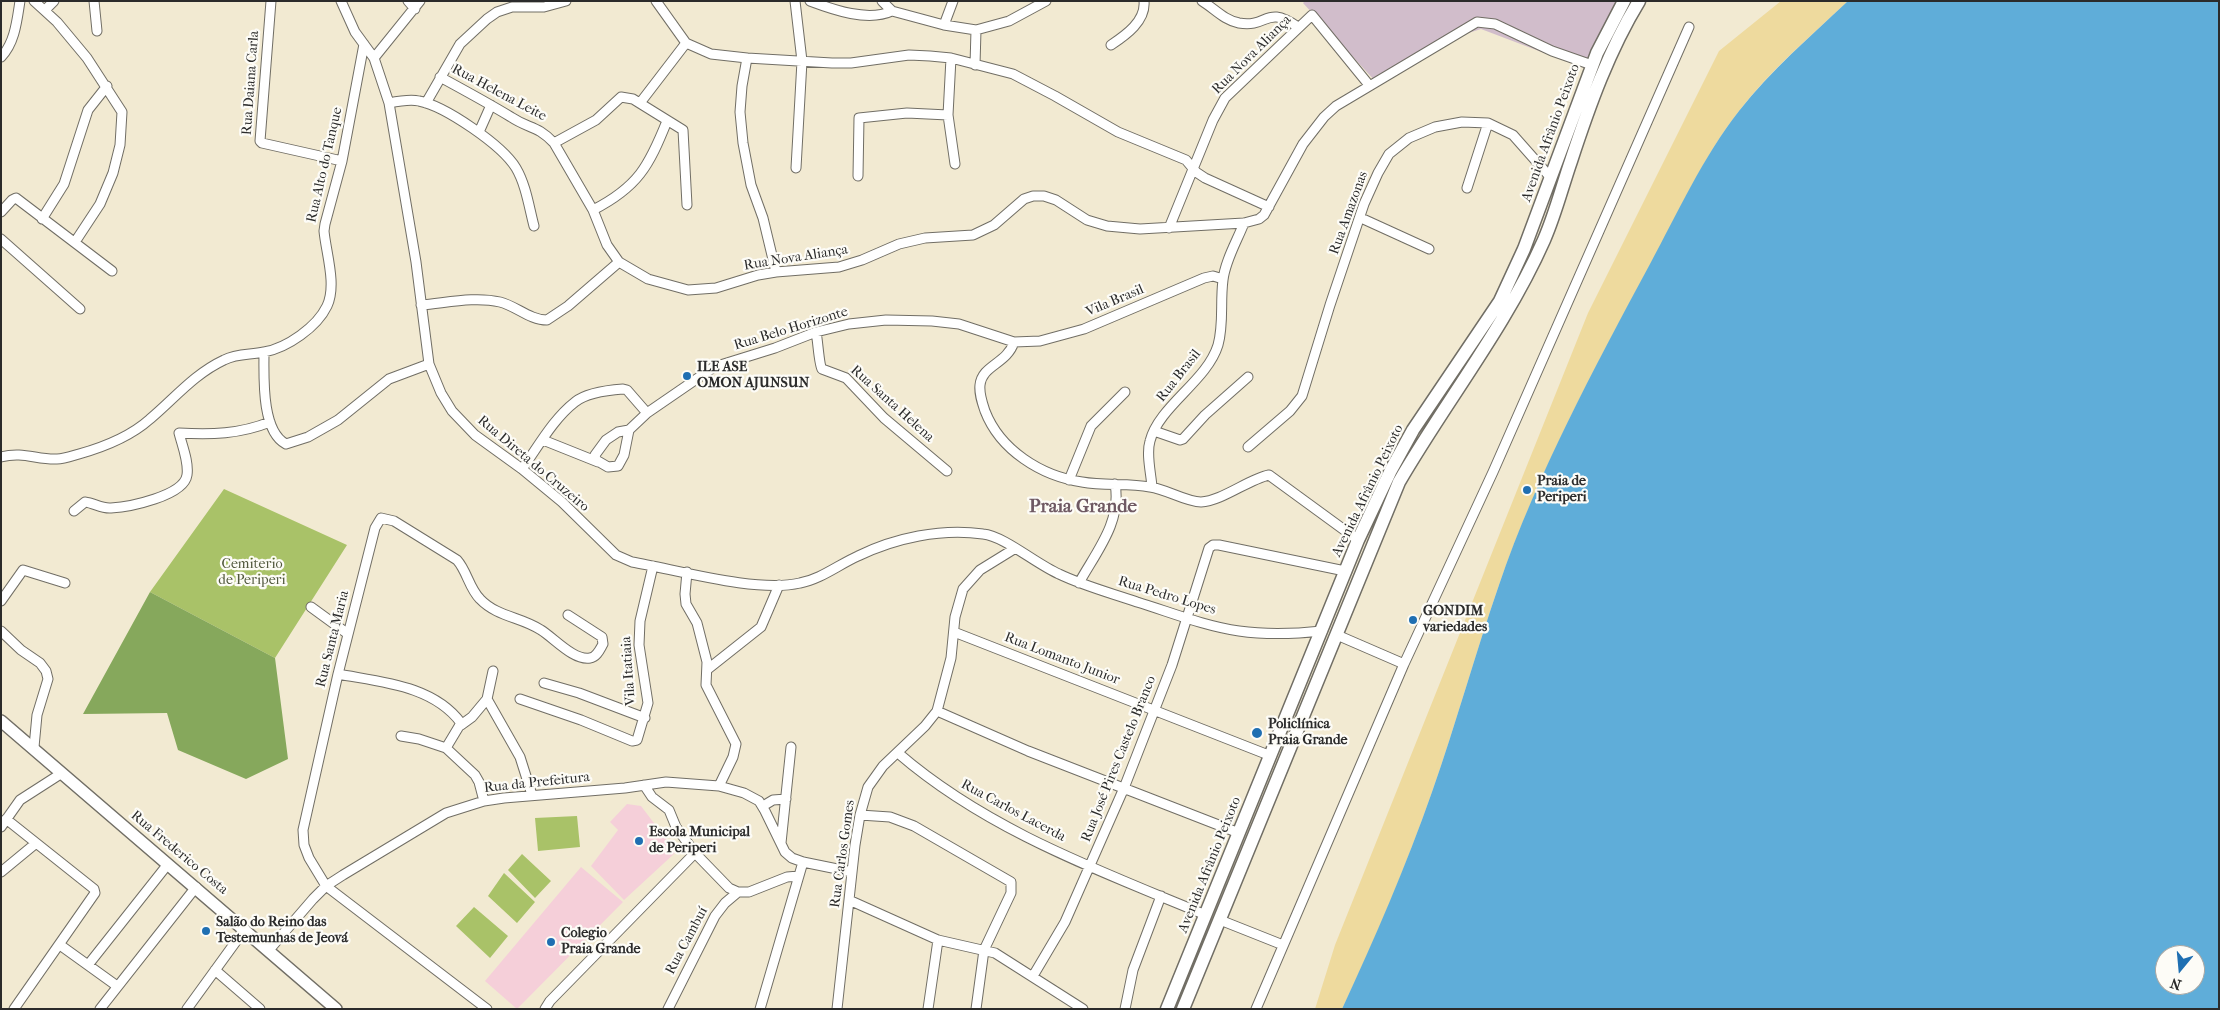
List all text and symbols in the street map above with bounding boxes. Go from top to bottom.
street label: Rua Nova Aliança [1209,12,1295,98]
street label: Rua Daiana Carla [239,30,263,136]
street label: Rua Helena Leite [449,61,549,125]
street label: Avenida Afrânio Peixoto [1518,62,1584,204]
street label: Rua Alto do Tanque [304,106,346,224]
street label: Rua Amazonas [1326,169,1372,257]
street label: Rua Nova Aliança [743,241,849,275]
street label: Vila Brasil [1084,281,1146,321]
street label: Rua Belo Horizonte [732,304,850,354]
street label: Rua Brasil [1153,346,1205,406]
place label: ILE ASE OMON AJUNSUN [697,360,809,392]
street label: Rua Santa Helena [847,362,937,446]
marker: ILE ASE OMON AJUNSUN [681,370,693,382]
street label: Rua Direta do Cruzeiro [474,412,592,516]
street label: Avenida Afrânio Peixoto [1329,422,1407,560]
place label: Praia de Periperi [1537,474,1587,507]
marker: Praia de Periperi [1521,484,1533,496]
district label: Praia Grande [1029,496,1137,518]
park label: Cemiterio de Periperi [218,557,286,590]
street label: Rua Pedro Lopes [1116,573,1218,619]
street label: Rua Santa Maria [313,589,353,689]
place label: GONDIM variedades [1423,604,1487,636]
marker: GONDIM variedades [1407,614,1419,626]
street label: Rua Lomanto Junior [1002,629,1122,689]
street label: Vila Itatiaia [618,636,640,706]
street label: Rua José Pires Castelo Branco [1078,673,1160,845]
place label: Policlínica Praia Grande [1268,717,1347,750]
marker: Policlínica Praia Grande [1250,726,1264,740]
street label: Rua da Prefeitura [483,769,591,797]
street label: Rua Carlos Lacerda [958,776,1068,846]
street label: Avenida Afrânio Peixoto [1175,794,1245,936]
street label: Rua Carlos Gomes [827,799,859,909]
street label: Rua Frederico Costa [127,807,231,899]
place label: Escola Municipal de Periperi [649,825,750,858]
marker: Escola Municipal de Periperi [633,835,645,847]
street label: Rua Cambuí [662,904,712,978]
place label: Salão do Reino das Testemunhas de Jeová [216,915,348,948]
marker: Salão do Reino das Testemunhas de Jeová [200,925,212,937]
place label: Colegio Praia Grande [561,926,640,959]
marker: Colegio Praia Grande [545,936,557,948]
north arrow [2155,945,2205,995]
text: N [2168,974,2183,994]

